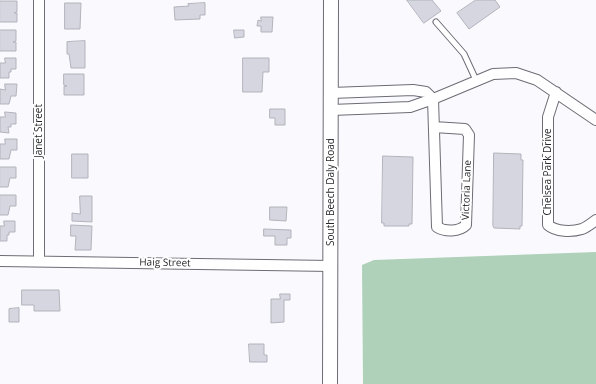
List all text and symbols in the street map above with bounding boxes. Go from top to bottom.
street label: Janet Street [33,104,45,158]
street label: Chelsea Park Drive [542,128,554,216]
street label: South Beech Daly Road [325,138,337,246]
street label: Victoria Lane [460,160,474,220]
street label: Haig Street [139,257,191,269]

